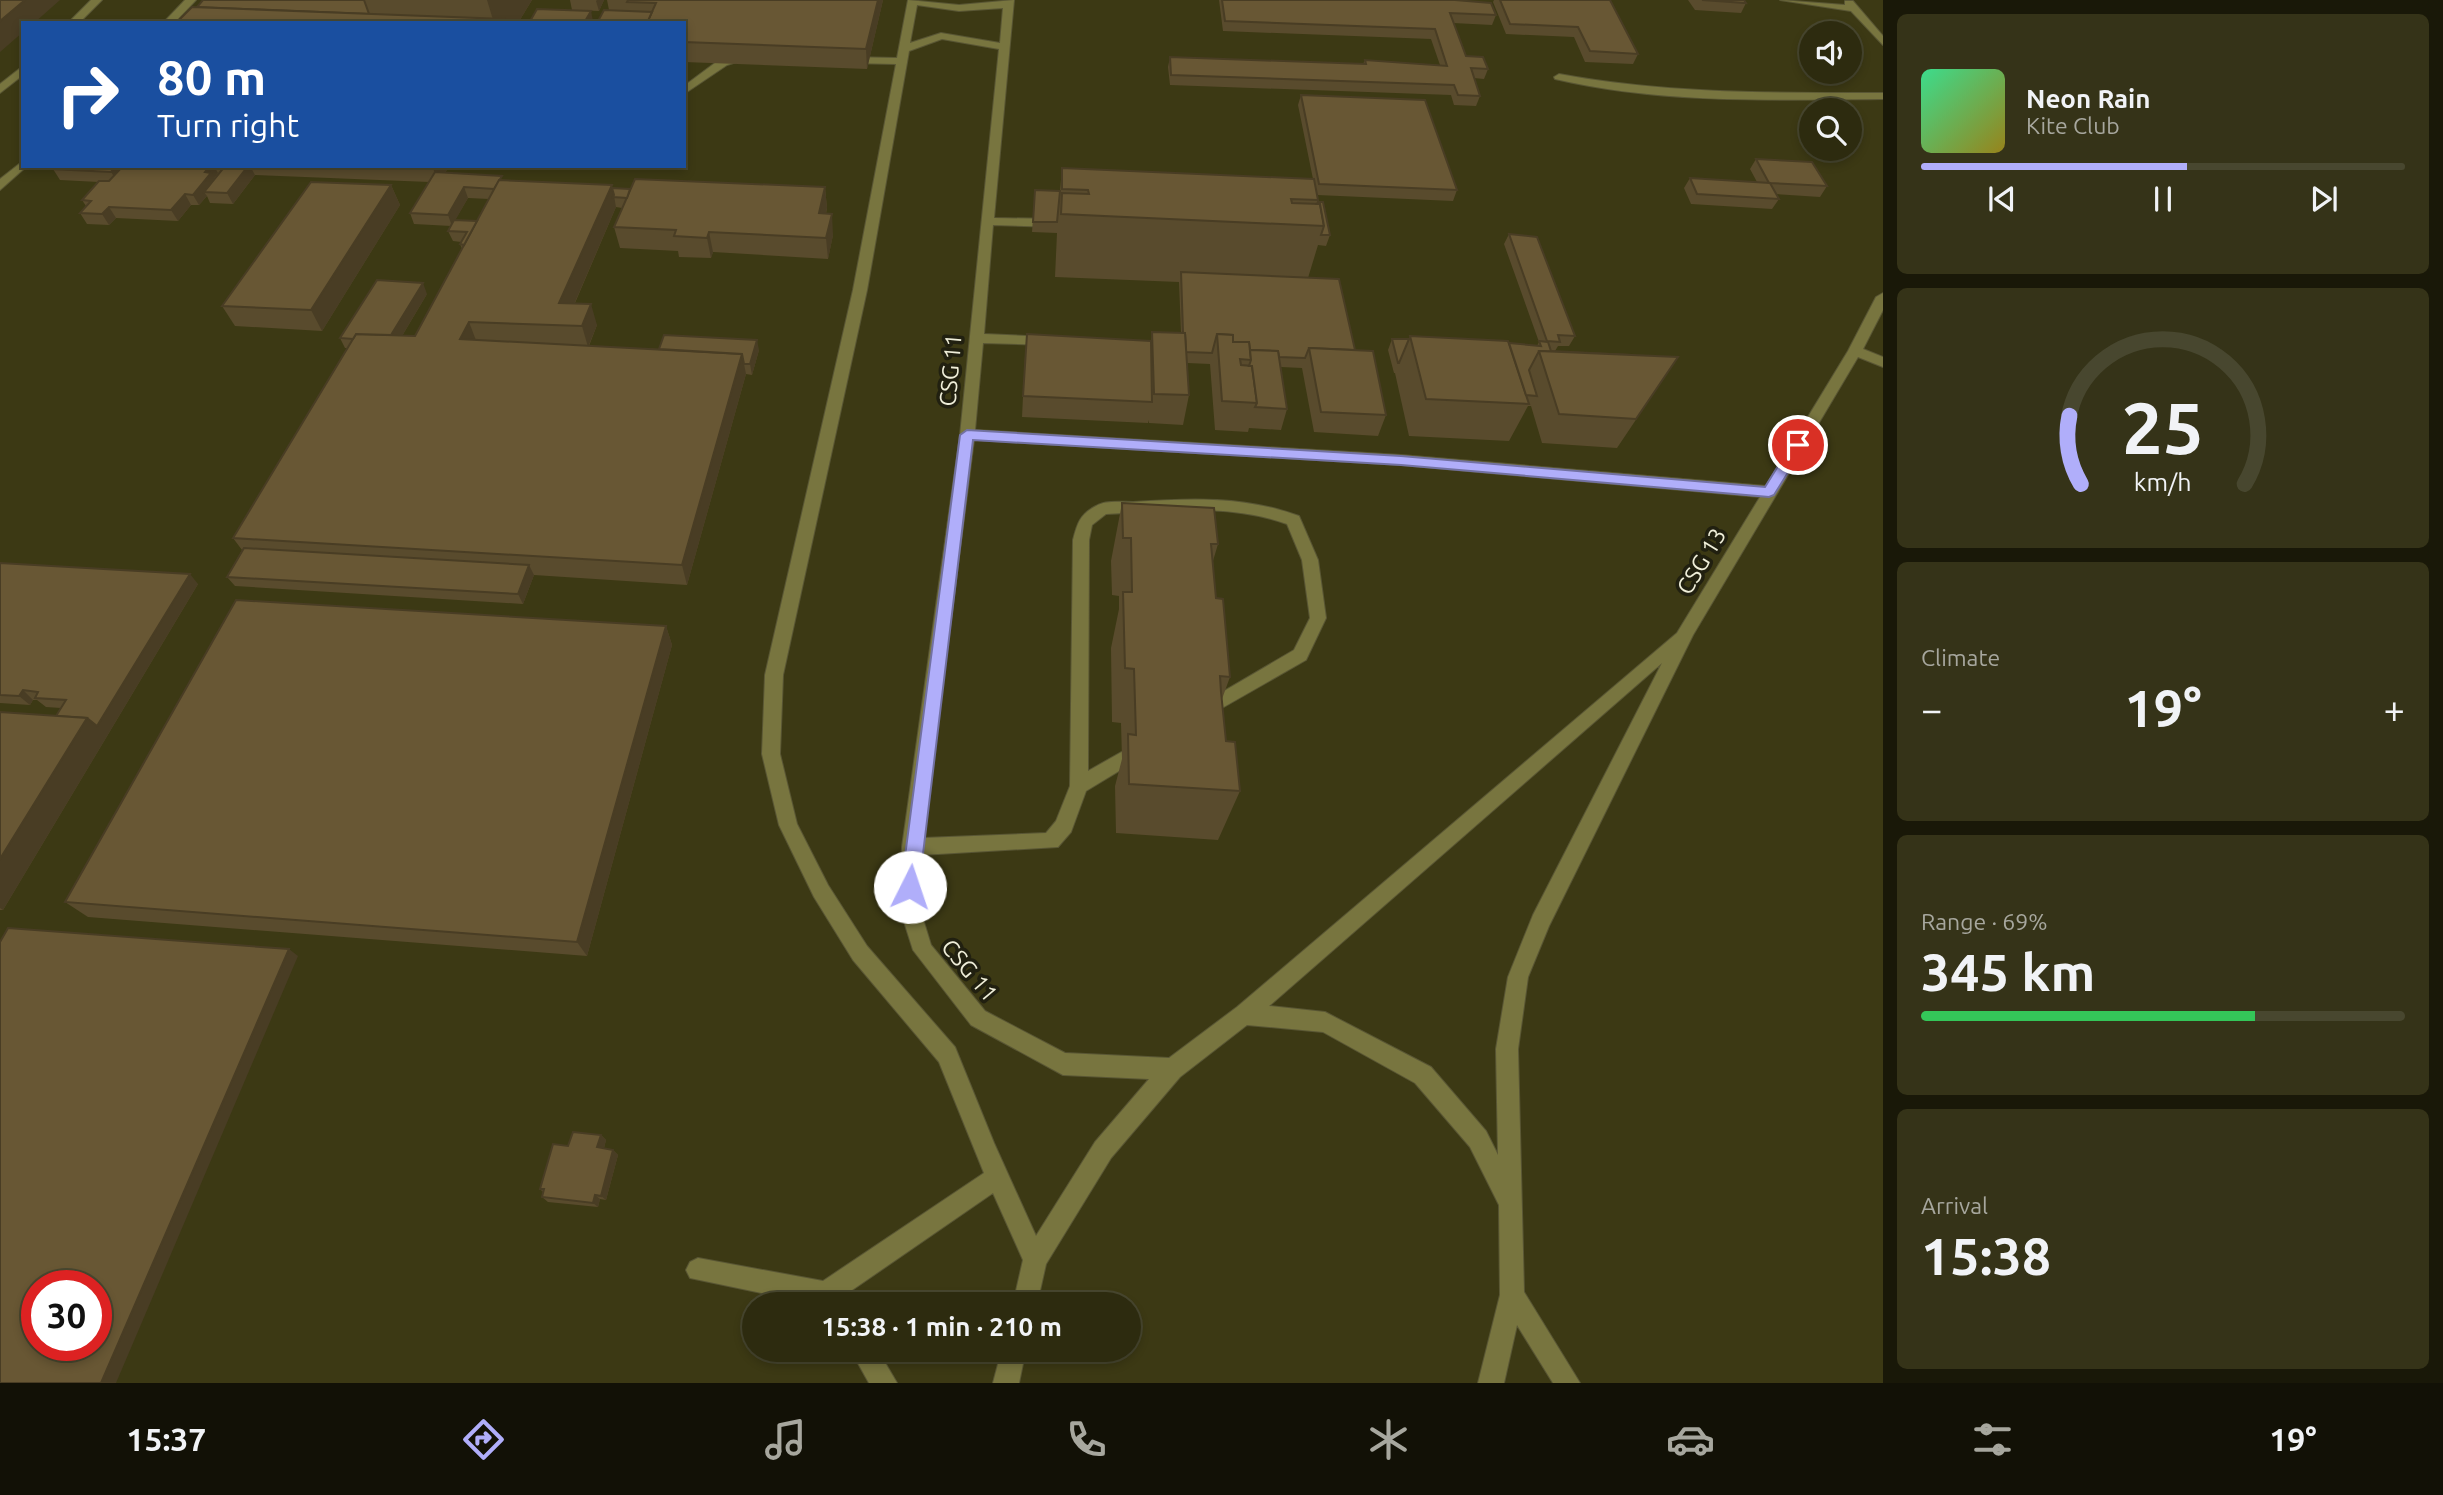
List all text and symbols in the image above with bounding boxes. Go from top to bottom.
map controls [1799,21,1862,161]
button: sound [1799,21,1862,84]
icon: right [42,49,133,140]
text: 80 m [157,49,266,104]
text: Neon Rain [2026,84,2151,113]
button: search [1799,98,1862,161]
text: Turn right [157,107,299,143]
text: Kite Club [2026,113,2120,138]
icon: previous [1983,180,2021,218]
icon: pause [2144,180,2182,218]
icon: next [2305,180,2343,218]
street label: CSG 11 [934,333,966,407]
text: 25 [2122,386,2204,468]
pin [1768,415,1828,475]
icon: arrive [1779,426,1817,464]
text: km/h [2134,467,2192,495]
street label: CSG 13 [1672,523,1730,599]
text: Climate [1921,645,2000,670]
text: 19° [2124,679,2202,737]
text: − [1921,688,1942,730]
text: + [2384,688,2405,730]
position arrow [873,850,947,924]
text: Range · 69% [1921,909,2048,934]
street label: CSG 11 [937,934,1003,1006]
text: 345 km [1921,943,2095,1001]
text: Arrival [1921,1193,1988,1218]
text: 15:38 [1921,1227,2051,1285]
speed limit sign: 30 [21,1270,112,1361]
text: 15:38 · 1 min · 210 m [821,1312,1062,1341]
icon: directions [459,1415,508,1464]
icon: music [761,1415,810,1464]
icon: phone [1062,1415,1111,1464]
icon: climate [1364,1415,1413,1464]
icon: car [1666,1415,1715,1464]
icon: filters [1968,1415,2017,1464]
text: 15:37 [126,1421,206,1457]
text: 19° [2269,1421,2317,1457]

